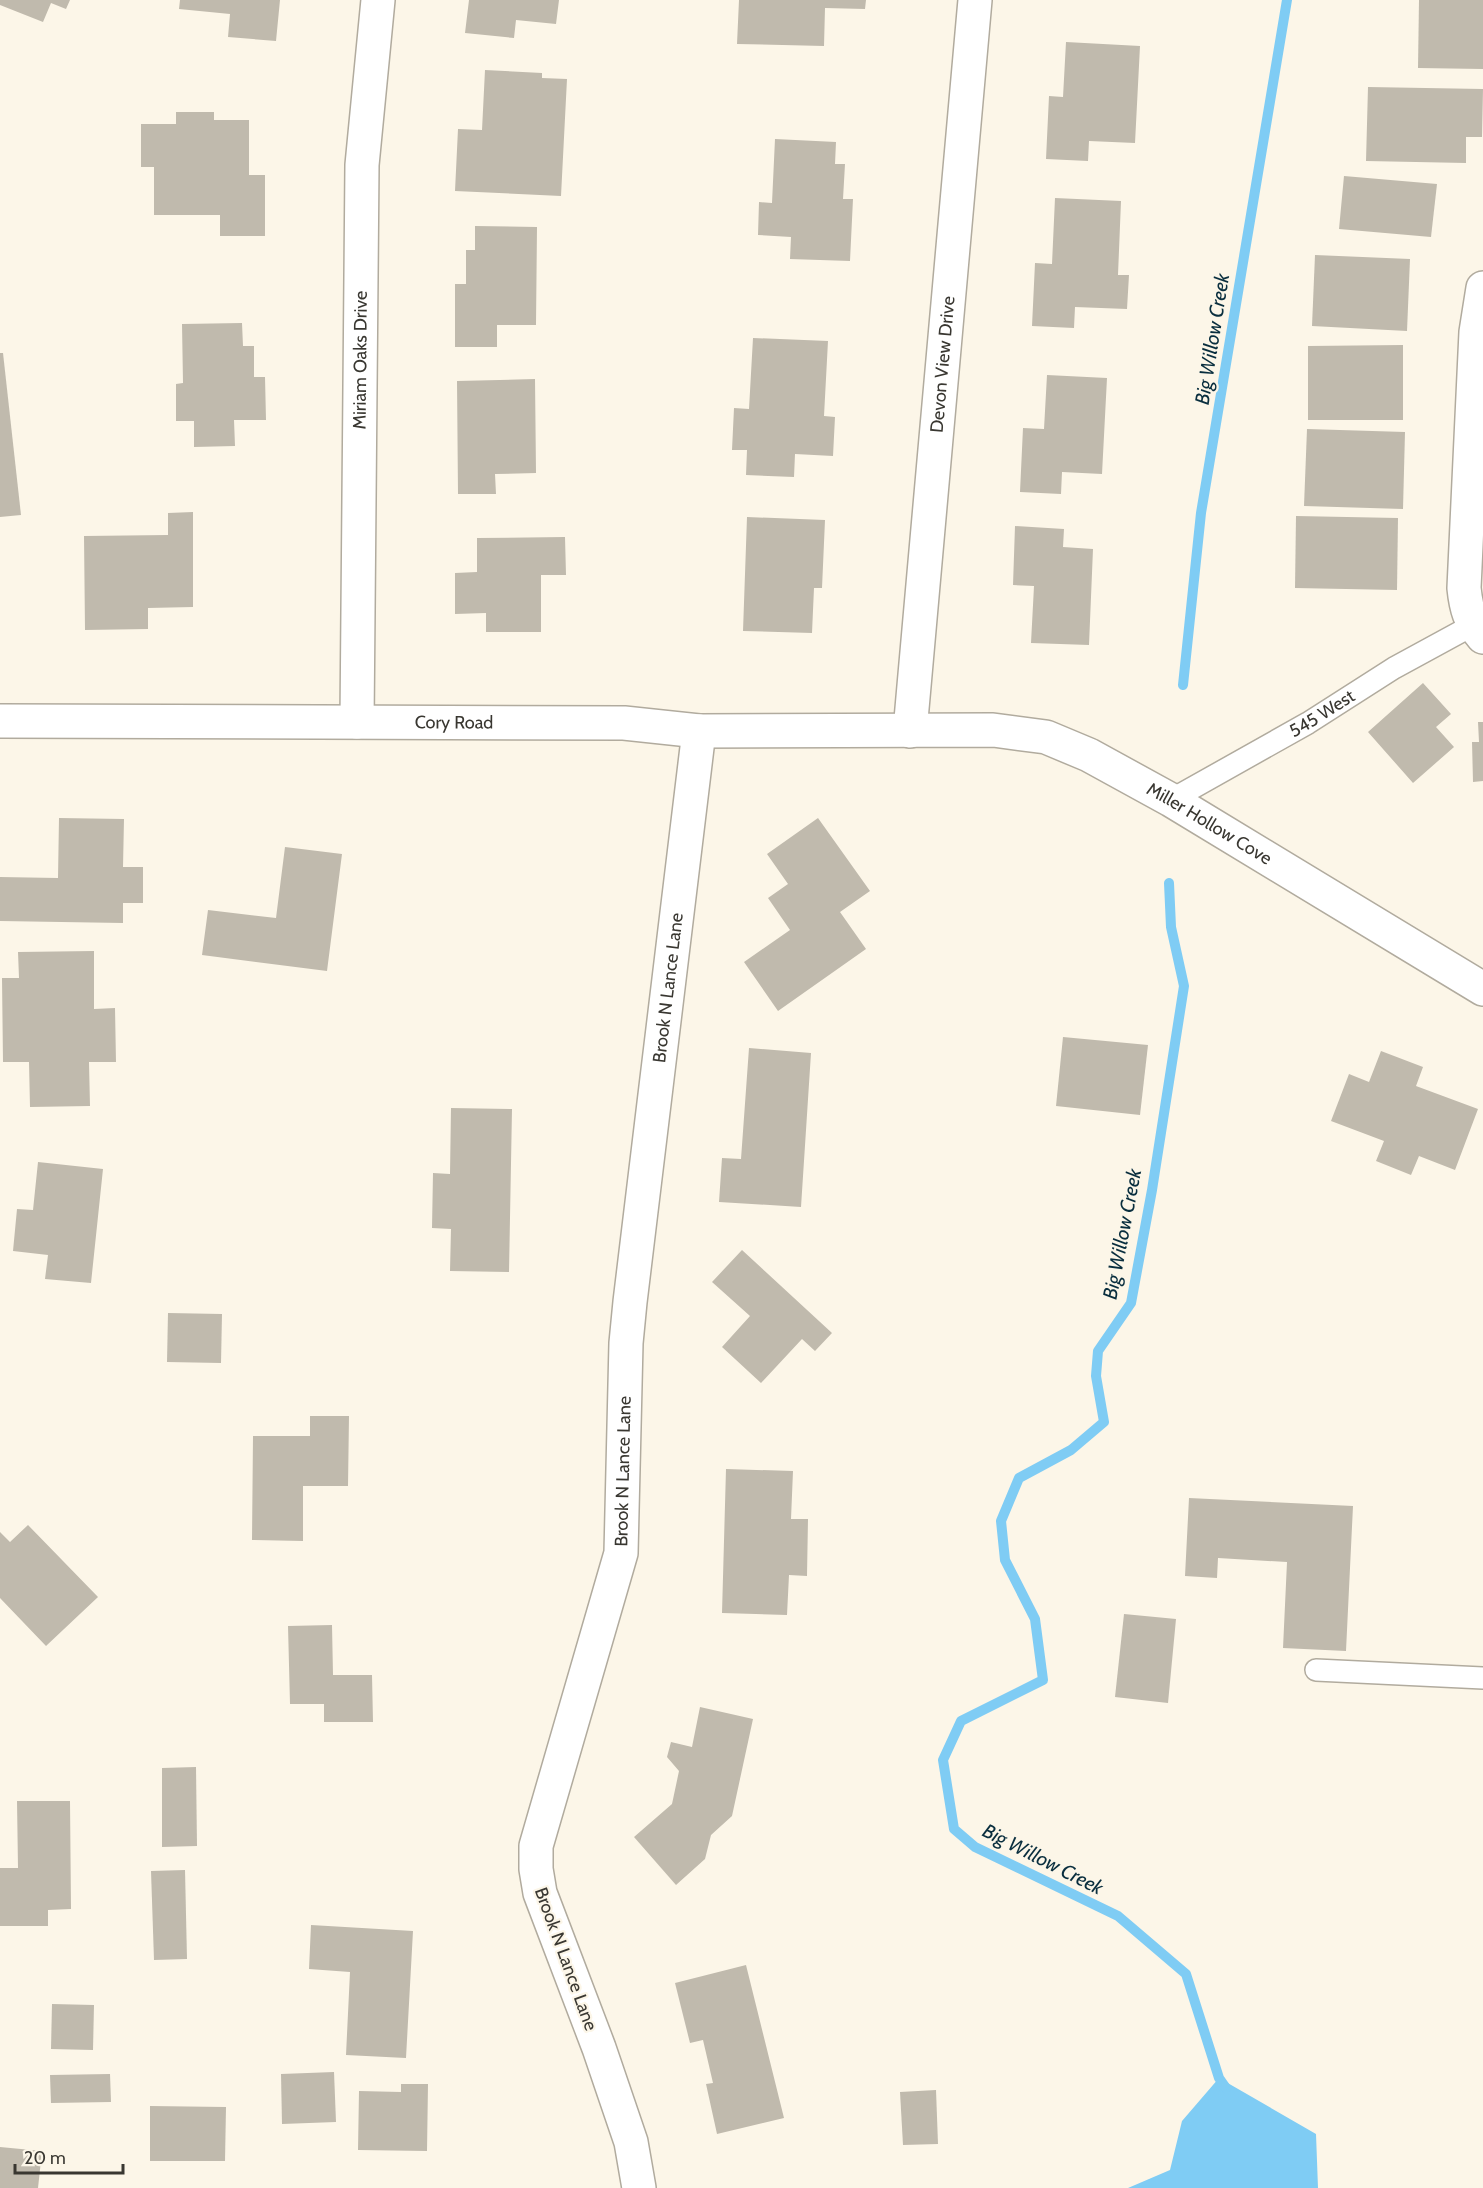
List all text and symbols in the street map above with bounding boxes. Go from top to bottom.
water label: Big Willow Creek [1190,270,1234,406]
street label: Miriam Oaks Drive [349,291,372,429]
street label: Devon View Drive [926,295,960,434]
street label: 545 West [1285,685,1359,742]
street label: Cory Road [415,711,493,734]
street label: Miller Hollow Cove [1143,778,1276,869]
street label: Brook N Lance Lane [648,912,688,1064]
water label: Big Willow Creek [1098,1165,1147,1301]
street label: Brook N Lance Lane [610,1396,636,1547]
water label: Big Willow Creek [979,1818,1109,1900]
street label: Brook N Lance Lane [530,1884,602,2034]
scale bar [15,2137,123,2175]
text: 20 m [24,2147,66,2169]

